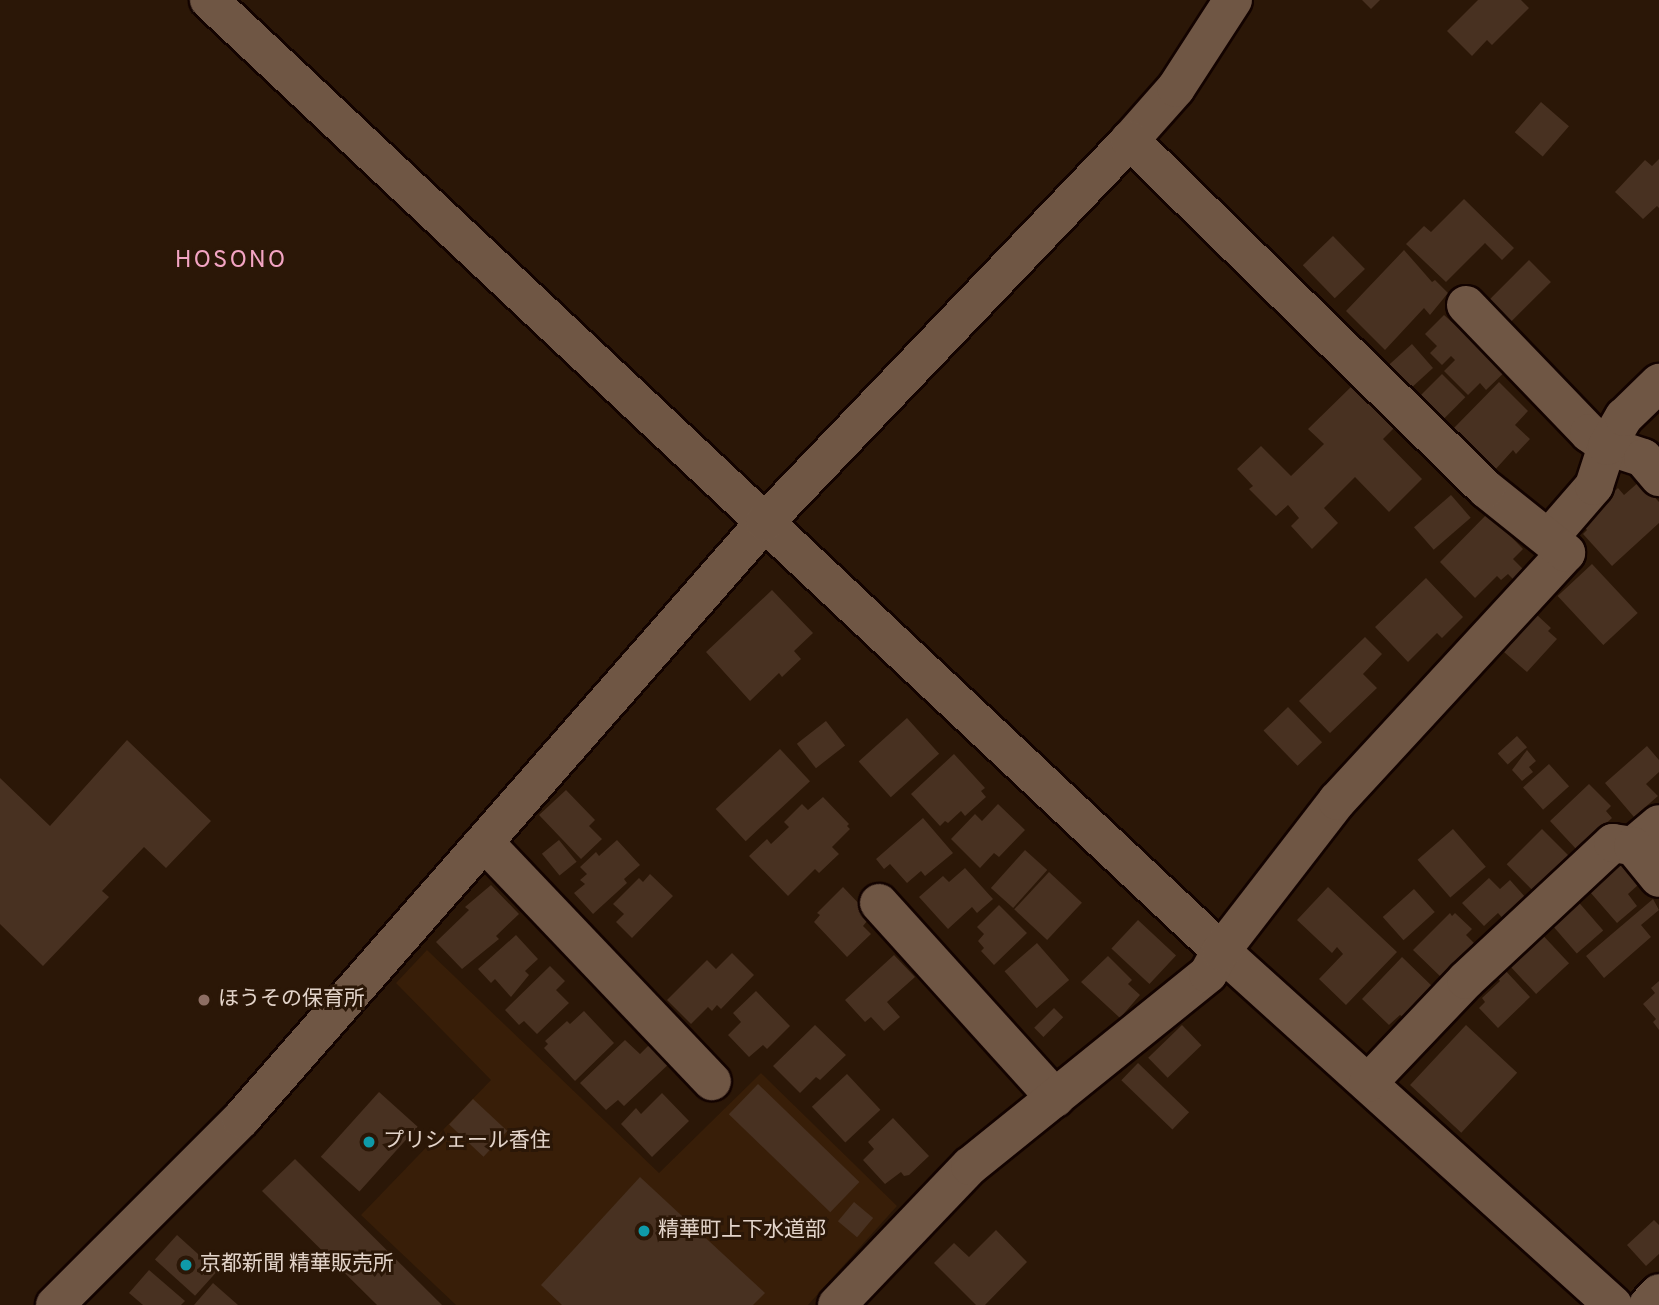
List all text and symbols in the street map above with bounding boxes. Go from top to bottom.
district label: HOSONO [176,248,286,276]
place label: ほうその保育所 [218,987,365,1013]
marker: ほうその保育所 [196,992,212,1008]
place label: プリシェール香住 [383,1129,551,1155]
marker: プリシェール香住 [361,1134,377,1150]
place label: 精華町上下水道部 [658,1218,826,1244]
marker: 精華町上下水道部 [636,1223,652,1239]
place label: 京都新聞 精華販売所 [200,1252,394,1278]
marker: 京都新聞 精華販売所 [178,1257,194,1273]

